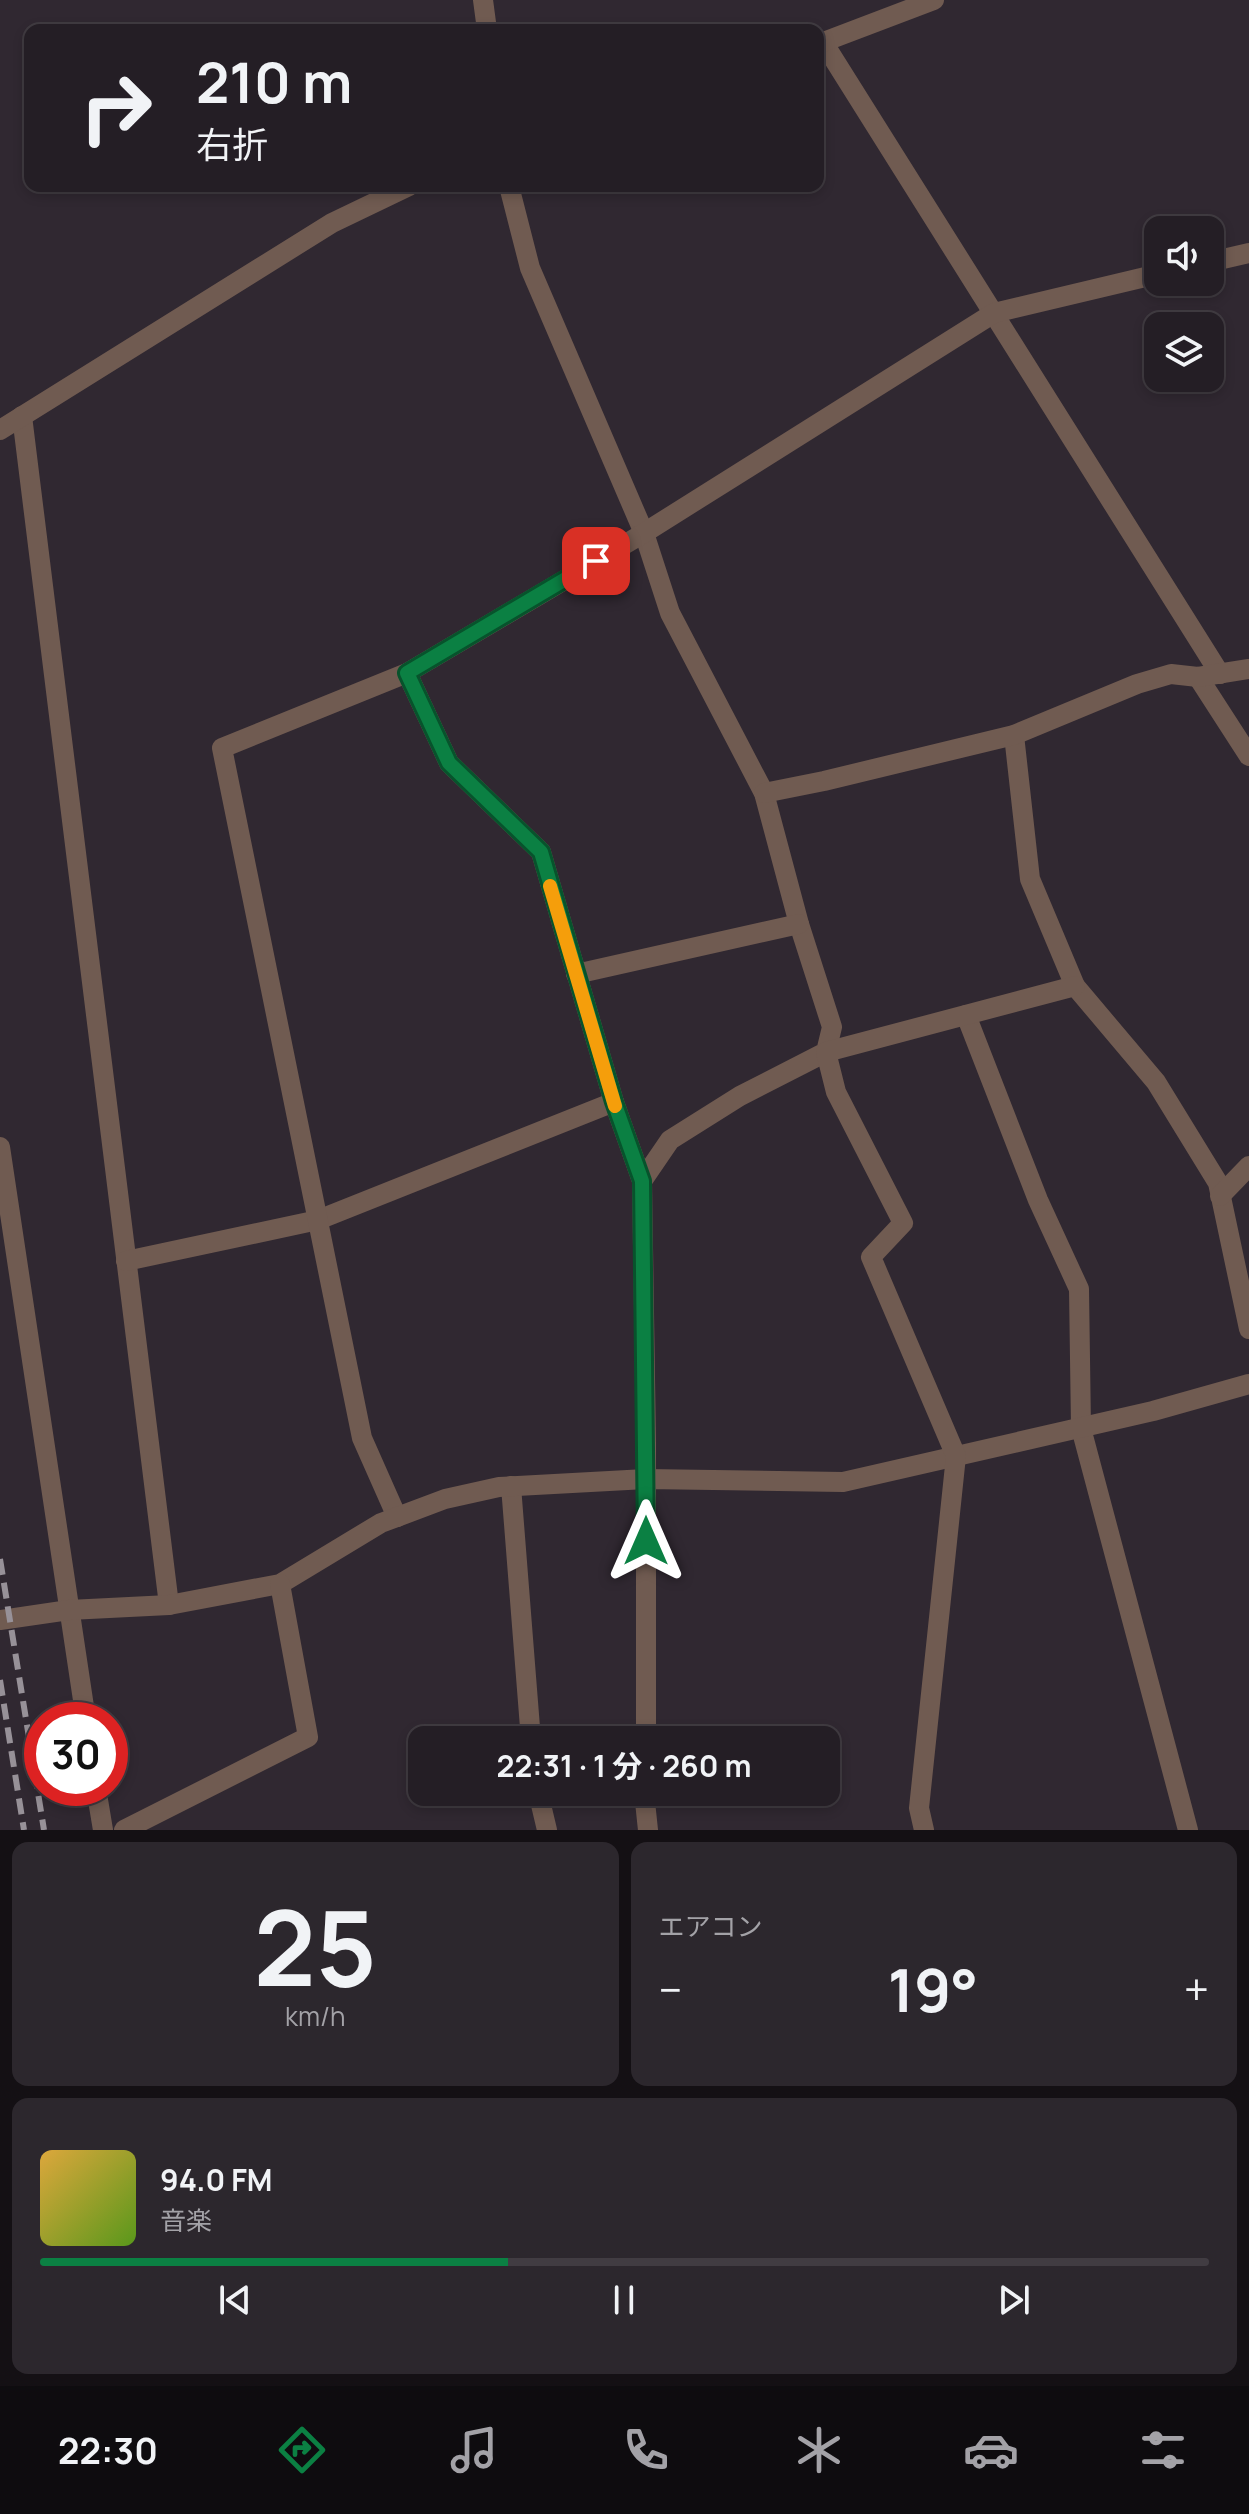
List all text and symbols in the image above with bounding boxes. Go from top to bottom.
text: 210 m [196,43,352,120]
icon: right [64,56,168,160]
text: 右折 [196,120,268,169]
map controls [1144,216,1224,392]
button: sound [1144,216,1224,296]
button: layers [1144,312,1224,392]
pin [562,527,630,595]
icon: arrive [574,539,618,583]
position arrow [604,1499,688,1583]
speed limit sign: 30 [24,1702,128,1806]
text: 22:31 · 1 分 · 260 m [497,1745,751,1786]
text: 25 [254,1875,377,2017]
text: エアコン [659,1908,763,1944]
text: 19° [888,1948,978,2030]
text: − [659,1959,682,2019]
text: + [1184,1959,1209,2019]
text: km/h [285,1998,345,2034]
text: 94.0 FM [160,2159,273,2200]
text: 音楽 [160,2202,212,2238]
icon: previous [213,2278,257,2322]
icon: pause [602,2278,646,2322]
icon: next [992,2278,1036,2322]
icon: directions [274,2422,330,2478]
icon: music [446,2422,502,2478]
icon: phone [618,2422,674,2478]
icon: climate [791,2422,847,2478]
icon: car [963,2422,1019,2478]
icon: filters [1135,2422,1191,2478]
text: 22:30 [58,2426,158,2475]

